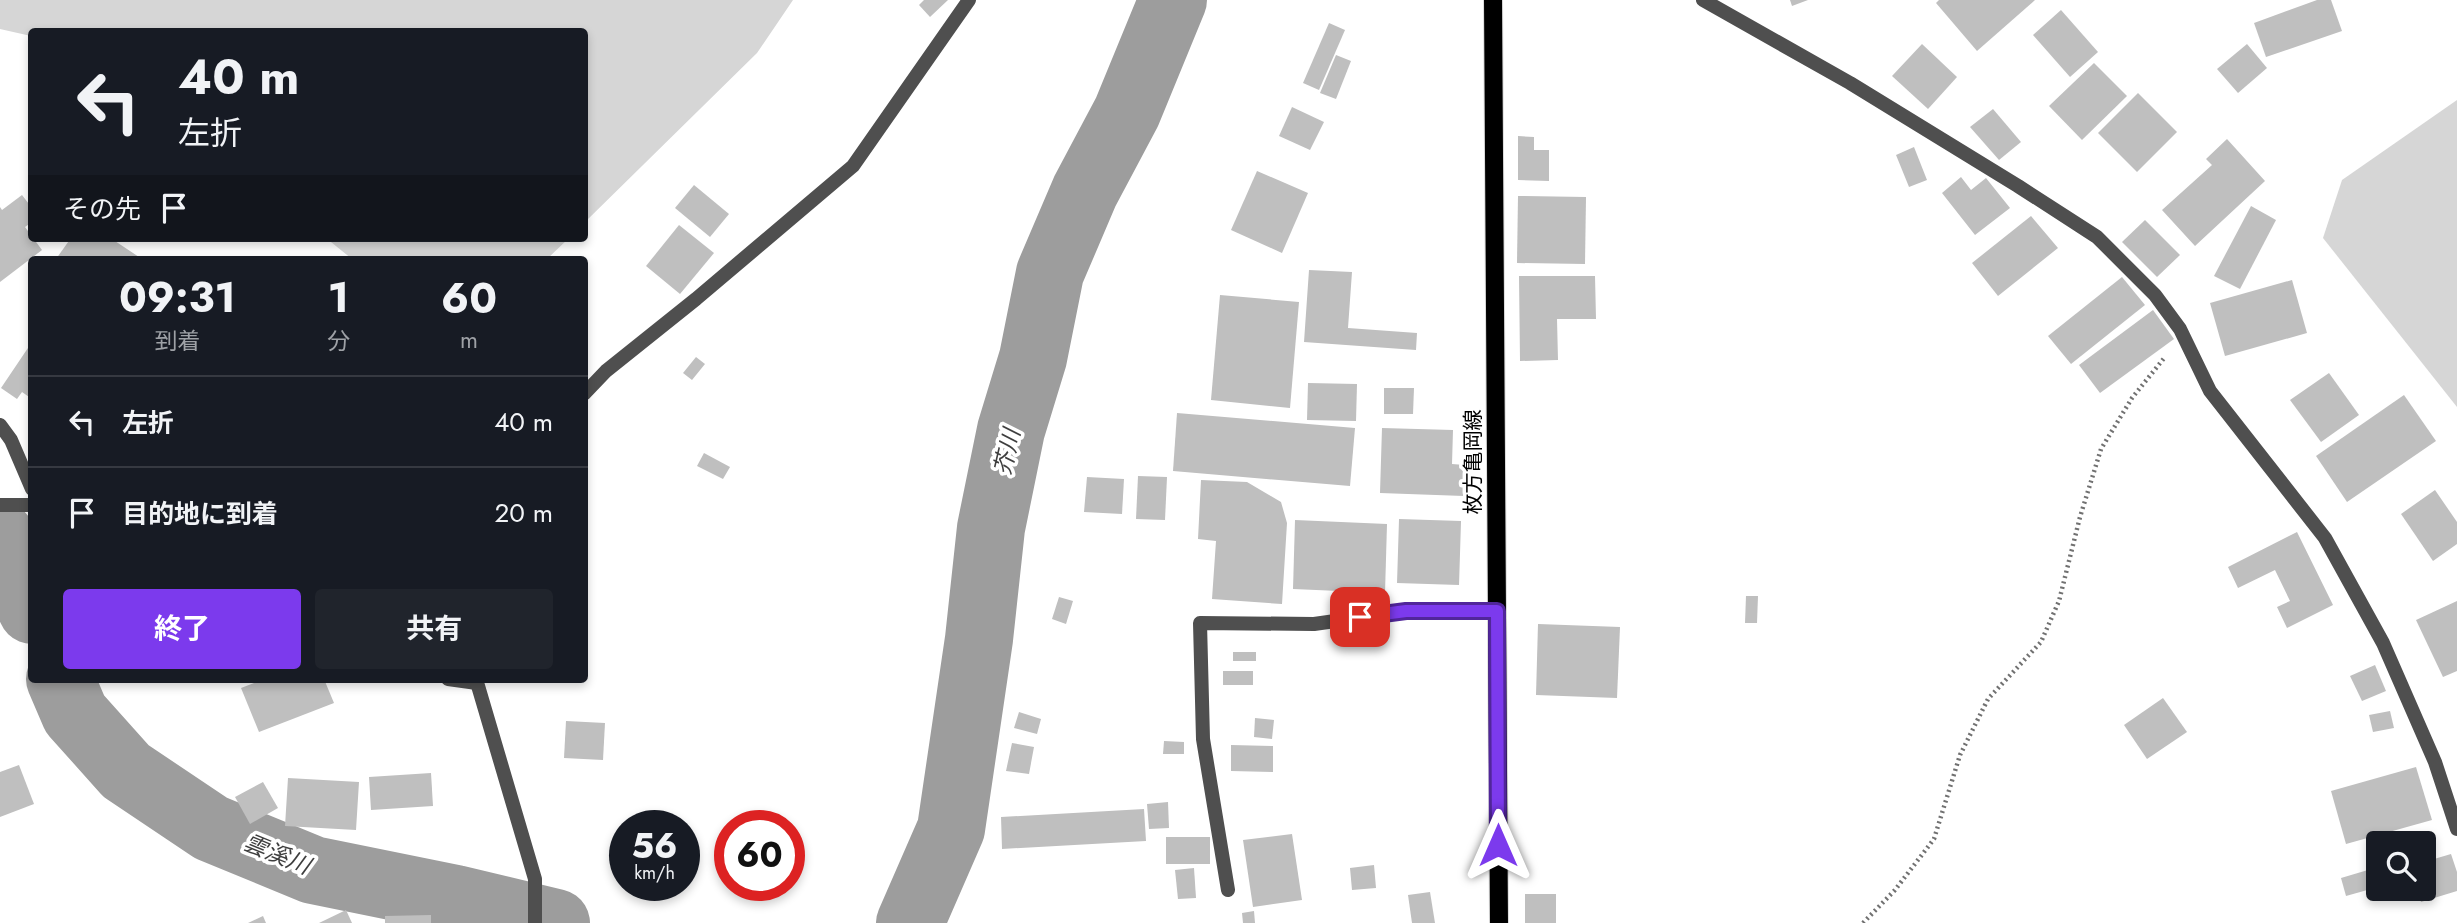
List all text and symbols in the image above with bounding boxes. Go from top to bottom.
text: 40 m [178,42,300,112]
icon: left [63,56,154,147]
text: 左折 [178,110,242,156]
icon: arrive [155,189,193,227]
text: その先 [63,190,141,228]
text: 09:31 [119,267,236,328]
text: 1 [328,267,349,328]
text: 60 [441,268,497,329]
text: m [460,323,478,357]
text: 到着 [154,324,200,358]
text: 分 [327,324,350,358]
icon: left [63,403,101,441]
text: 40 m [494,403,553,441]
text: 左折 [122,404,174,442]
street label: 枚方亀岡線 [1458,410,1488,515]
water label: 芥川 [985,423,1029,478]
icon: arrive [63,494,101,532]
text: 20 m [495,494,553,532]
text: 目的地に到着 [122,495,278,533]
pin [1330,587,1390,647]
button: 終了 [63,589,301,669]
button: 共有 [315,589,553,669]
icon: arrive [1341,598,1379,636]
position arrow [1461,808,1535,882]
speed limit sign: 60 [714,810,805,901]
text: 56 [632,821,678,871]
water label: 雲溪川 [239,825,318,884]
map controls [2366,831,2436,901]
button: search [2366,831,2436,901]
text: km/h [634,860,675,886]

